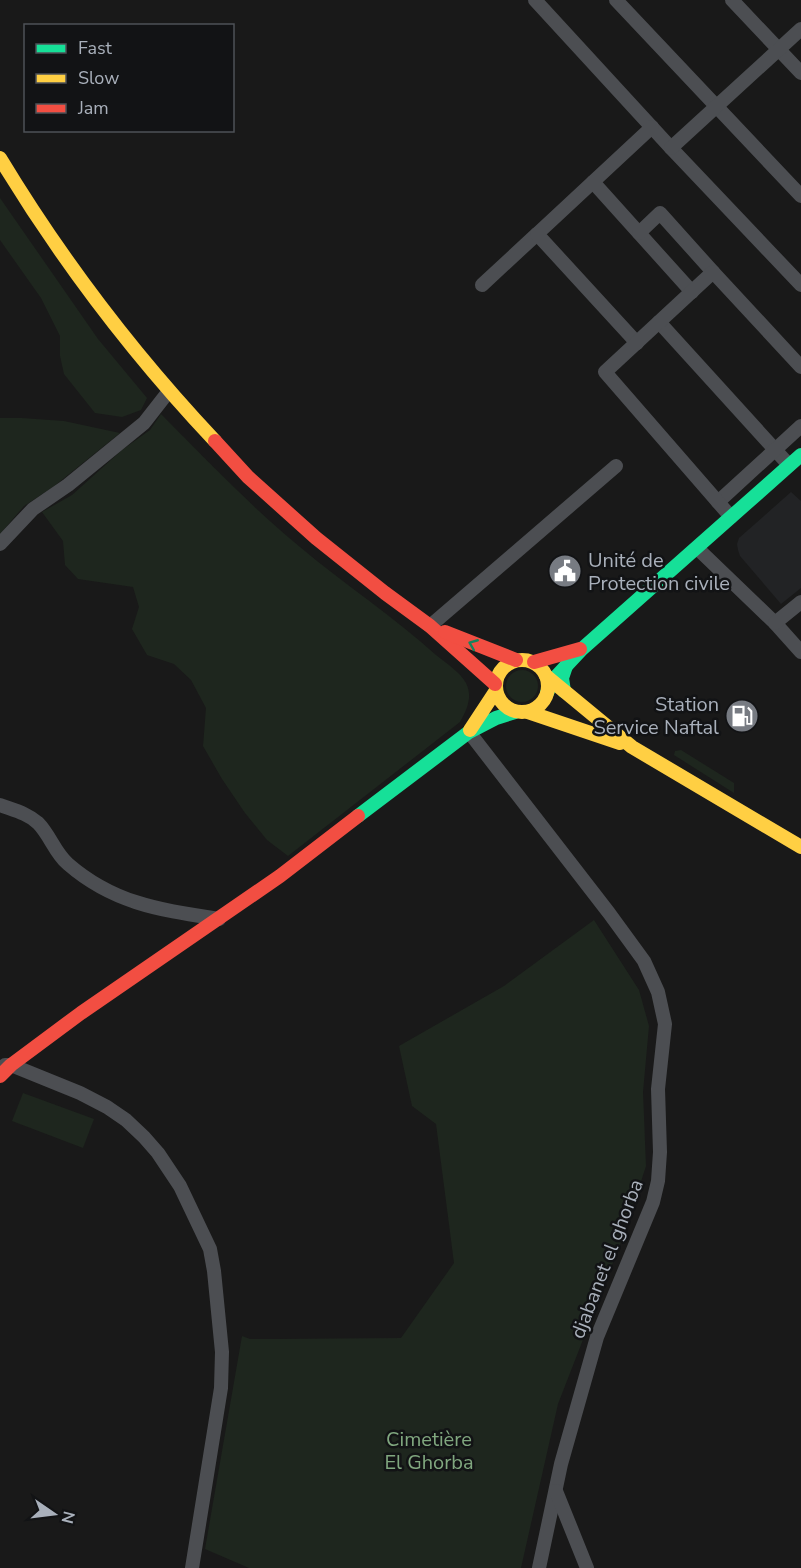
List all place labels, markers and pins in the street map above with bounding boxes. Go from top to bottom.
place label: Unité de Protection civile [588,547,730,597]
public building icon: Unité de Protection civile [547,553,583,589]
place label: Station Service Naftal [593,691,719,741]
fuel station icon: Station Service Naftal [724,698,760,734]

